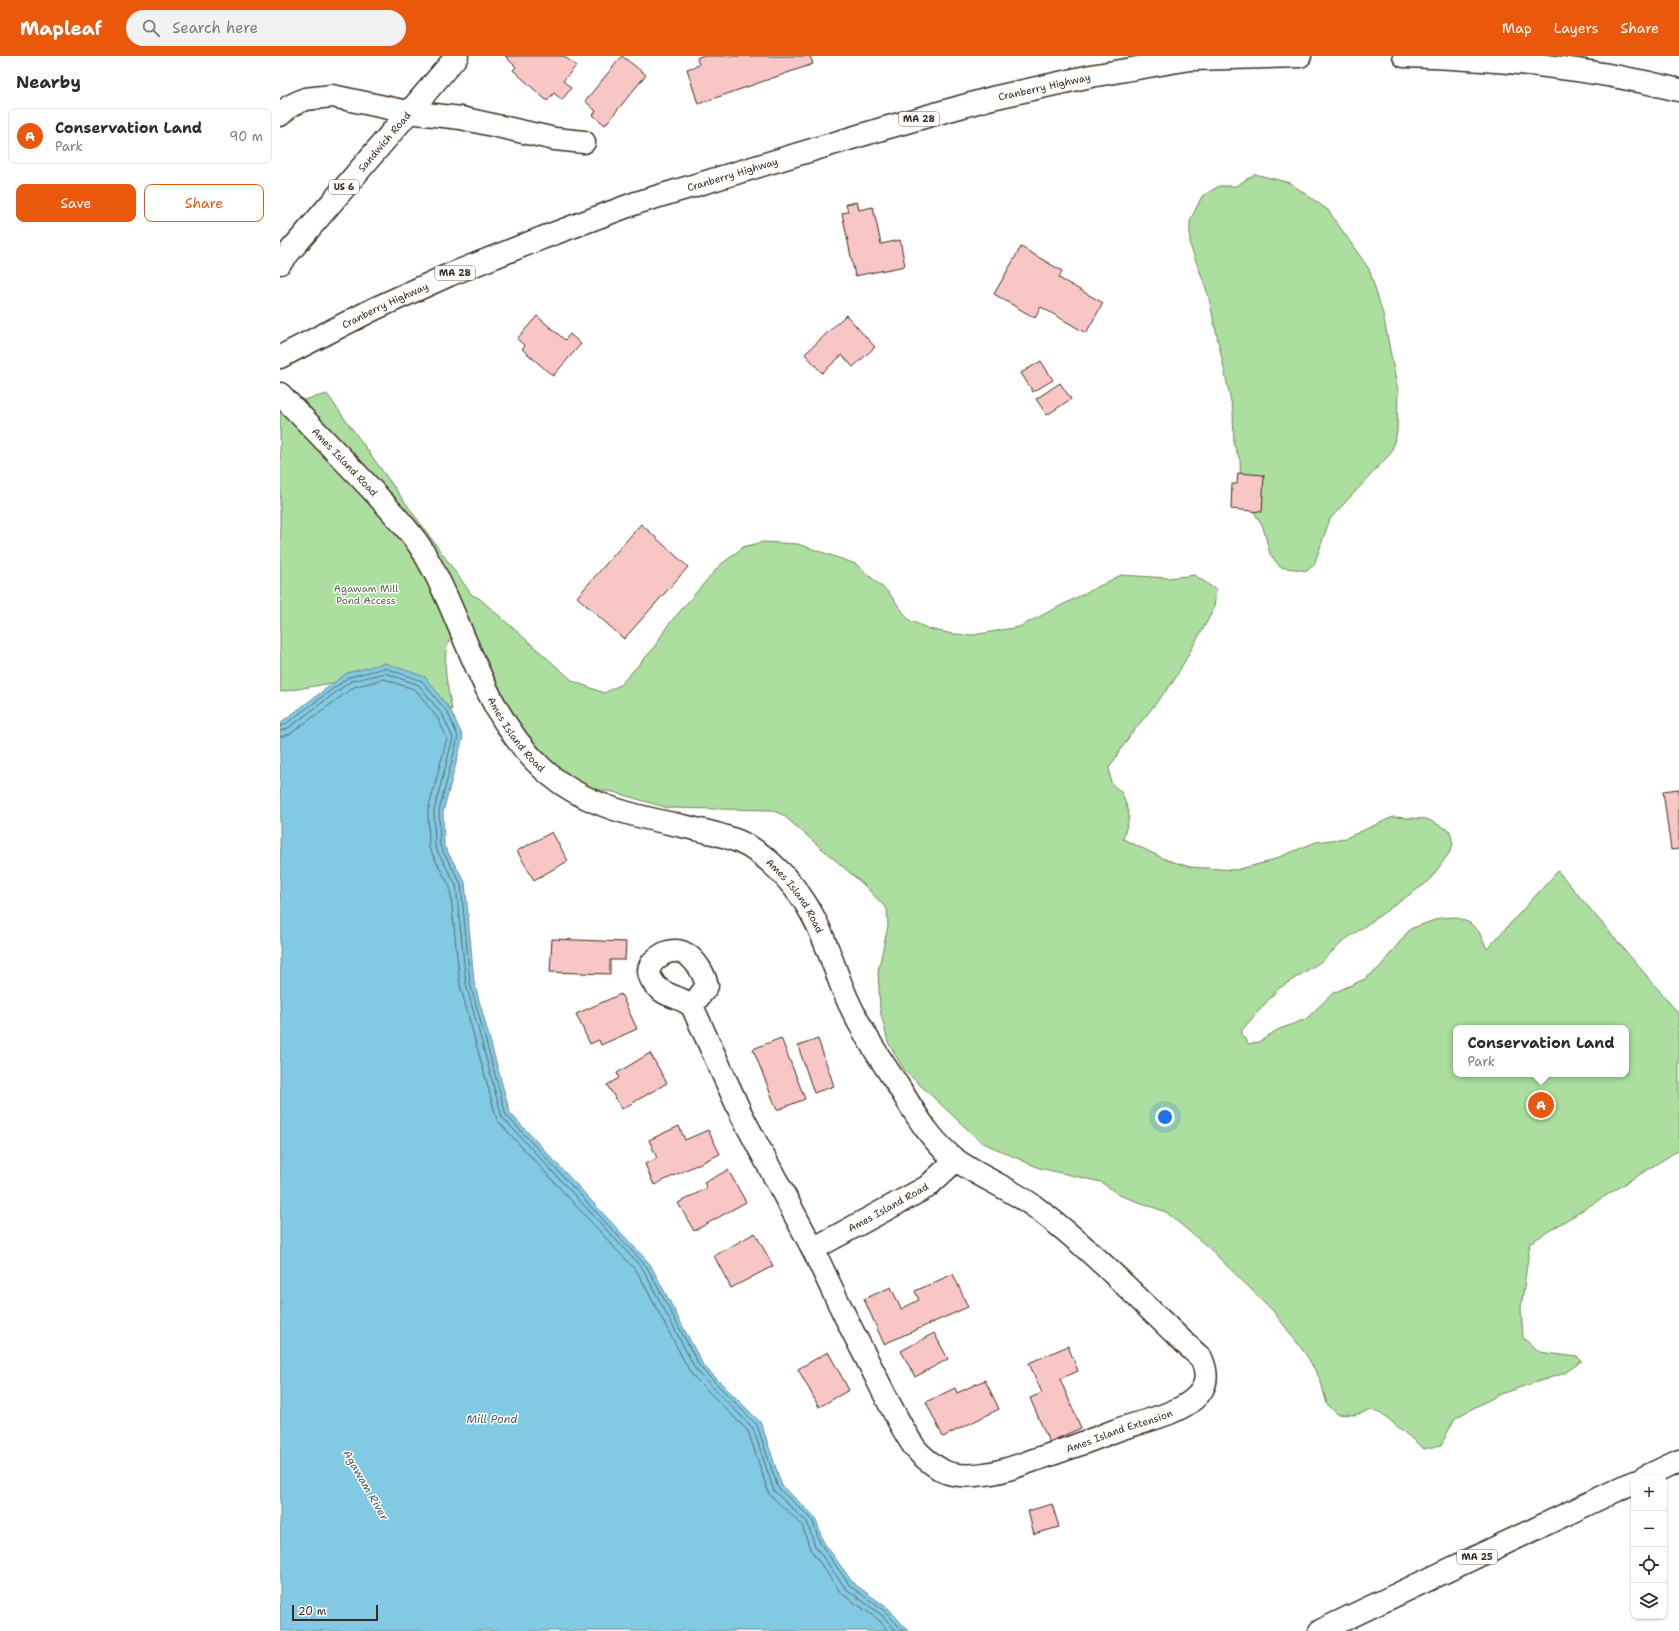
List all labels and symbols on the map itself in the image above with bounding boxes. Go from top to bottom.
street label: Cranberry Highway [997,70,1092,103]
street label: Sandwich Road [355,108,414,174]
road number: MA 28 [899,112,939,126]
street label: Cranberry Highway [686,155,780,194]
road number: US 6 [329,180,359,194]
road number: MA 28 [435,266,475,280]
street label: Cranberry Highway [340,279,430,331]
street label: Ames Island Road [309,425,381,500]
park label: Agawam Mill Pond Access [334,582,398,607]
street label: Ames Island Road [485,695,548,775]
street label: Ames Island Road [763,856,826,936]
pin: A [1528,1090,1554,1120]
your location [1155,1107,1175,1127]
street label: Ames Island Road [846,1180,931,1235]
street label: Ames Island Extension [1064,1406,1175,1456]
water label: Mill Pond [466,1412,518,1427]
water label: Agawam River [339,1447,392,1524]
road number: MA 25 [1457,1550,1497,1564]
scale bar [292,1603,378,1622]

